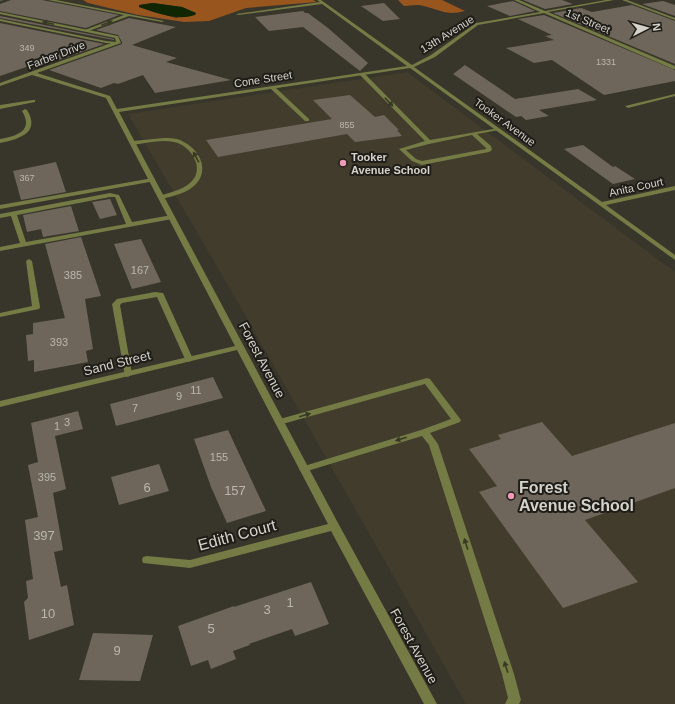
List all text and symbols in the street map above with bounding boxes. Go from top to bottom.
street label: 1st Street [564,6,612,36]
north arrow [627,8,667,48]
street label: 13th Avenue [418,13,476,55]
one-way arrow [41,20,54,26]
one-way arrow [102,20,114,26]
text: N [651,22,663,32]
street label: Farber Drive [25,38,87,72]
house number: 349 [19,43,35,53]
house number: 1331 [596,57,616,67]
street label: Cone Street [233,68,293,90]
street label: Tooker Avenue [472,96,538,148]
one-way arrow [385,97,394,107]
house number: 855 [339,120,355,130]
place label: Tooker Avenue School [351,151,430,176]
one-way arrow [192,152,199,163]
marker: Tooker Avenue School [338,158,348,168]
house number: 367 [19,173,35,183]
street label: Anita Court [608,175,664,199]
house number: 167 [131,264,149,276]
house number: 385 [64,269,82,281]
street label: Forest Avenue [236,320,288,400]
house number: 393 [50,336,68,348]
street label: Sand Street [82,347,152,379]
house number: 11 [190,384,202,396]
house number: 9 [176,390,182,402]
house number: 7 [132,402,138,414]
one-way arrow [298,411,311,417]
house number: 3 [64,416,70,428]
house number: 1 [54,420,60,432]
one-way arrow [395,436,407,442]
house number: 155 [210,451,228,463]
house number: 395 [38,471,56,483]
place label: Forest Avenue School [519,479,634,514]
house number: 6 [143,480,151,495]
house number: 157 [224,483,246,498]
marker: Forest Avenue School [506,491,516,501]
street label: Edith Court [196,516,278,554]
house number: 397 [33,528,55,543]
one-way arrow [463,538,469,550]
house number: 1 [286,595,294,610]
house number: 3 [263,602,271,617]
house number: 10 [41,606,55,621]
street label: Forest Avenue [387,606,441,686]
house number: 5 [207,621,215,636]
house number: 9 [113,643,121,658]
one-way arrow [503,661,509,673]

